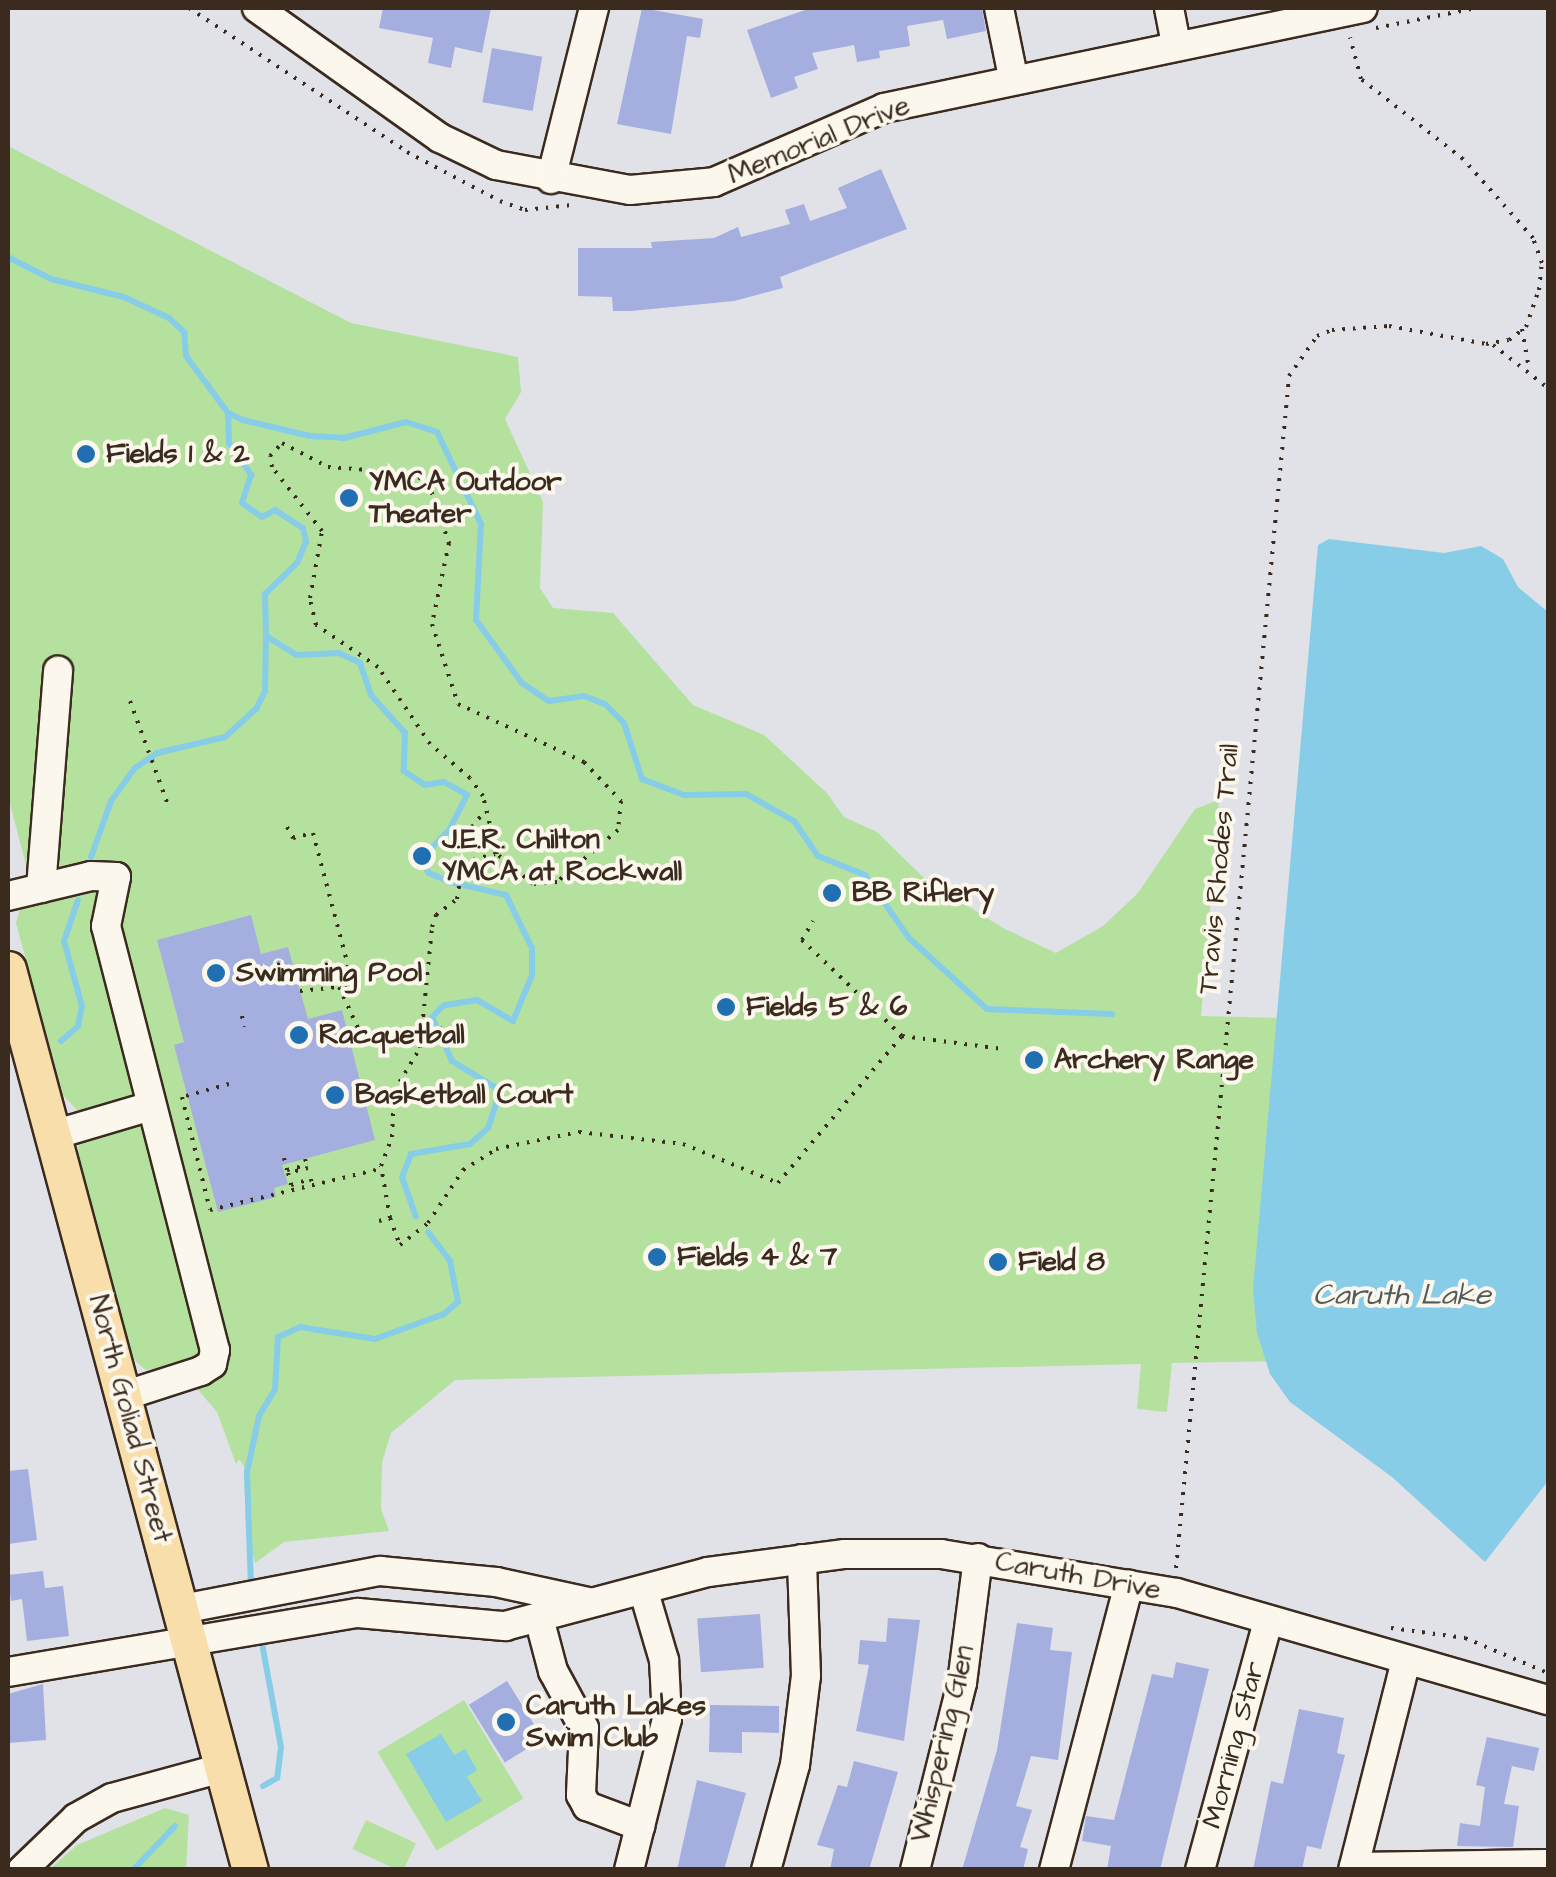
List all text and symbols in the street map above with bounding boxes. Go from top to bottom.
street label: Memorial Drive [723,88,915,192]
place label: Fields 1 & 2 [106,437,250,471]
marker: Fields 1 & 2 [75,443,97,465]
place label: YMCA Outdoor Theater [369,465,562,531]
marker: YMCA Outdoor Theater [338,487,360,509]
street label: Travis Rhodes Trail [1191,742,1247,996]
place label: J.E.R. Chilton YMCA at Rockwall [442,823,682,889]
marker: J.E.R. Chilton YMCA at Rockwall [411,845,433,867]
place label: BB Riflery [852,876,994,910]
marker: BB Riflery [821,882,843,904]
place label: Swimming Pool [236,956,422,990]
marker: Swimming Pool [205,962,227,984]
place label: Fields 5 & 6 [746,990,907,1024]
marker: Fields 5 & 6 [715,996,737,1018]
place label: Racquetball [319,1018,465,1052]
marker: Racquetball [288,1024,310,1046]
place label: Archery Range [1054,1043,1254,1077]
marker: Archery Range [1023,1049,1045,1071]
place label: Basketball Court [355,1078,573,1112]
marker: Basketball Court [324,1084,346,1106]
place label: Fields 4 & 7 [677,1240,837,1274]
place label: Field 8 [1018,1245,1105,1279]
marker: Fields 4 & 7 [646,1246,668,1268]
marker: Field 8 [987,1251,1009,1273]
water label: Caruth Lake [1313,1277,1491,1313]
street label: North Goliad Street [81,1291,179,1547]
street label: Caruth Drive [993,1545,1163,1607]
street label: Whispering Glen [904,1642,982,1846]
street label: Morning Star [1196,1658,1272,1832]
place label: Caruth Lakes Swim Club [526,1689,706,1755]
marker: Caruth Lakes Swim Club [495,1711,517,1733]

